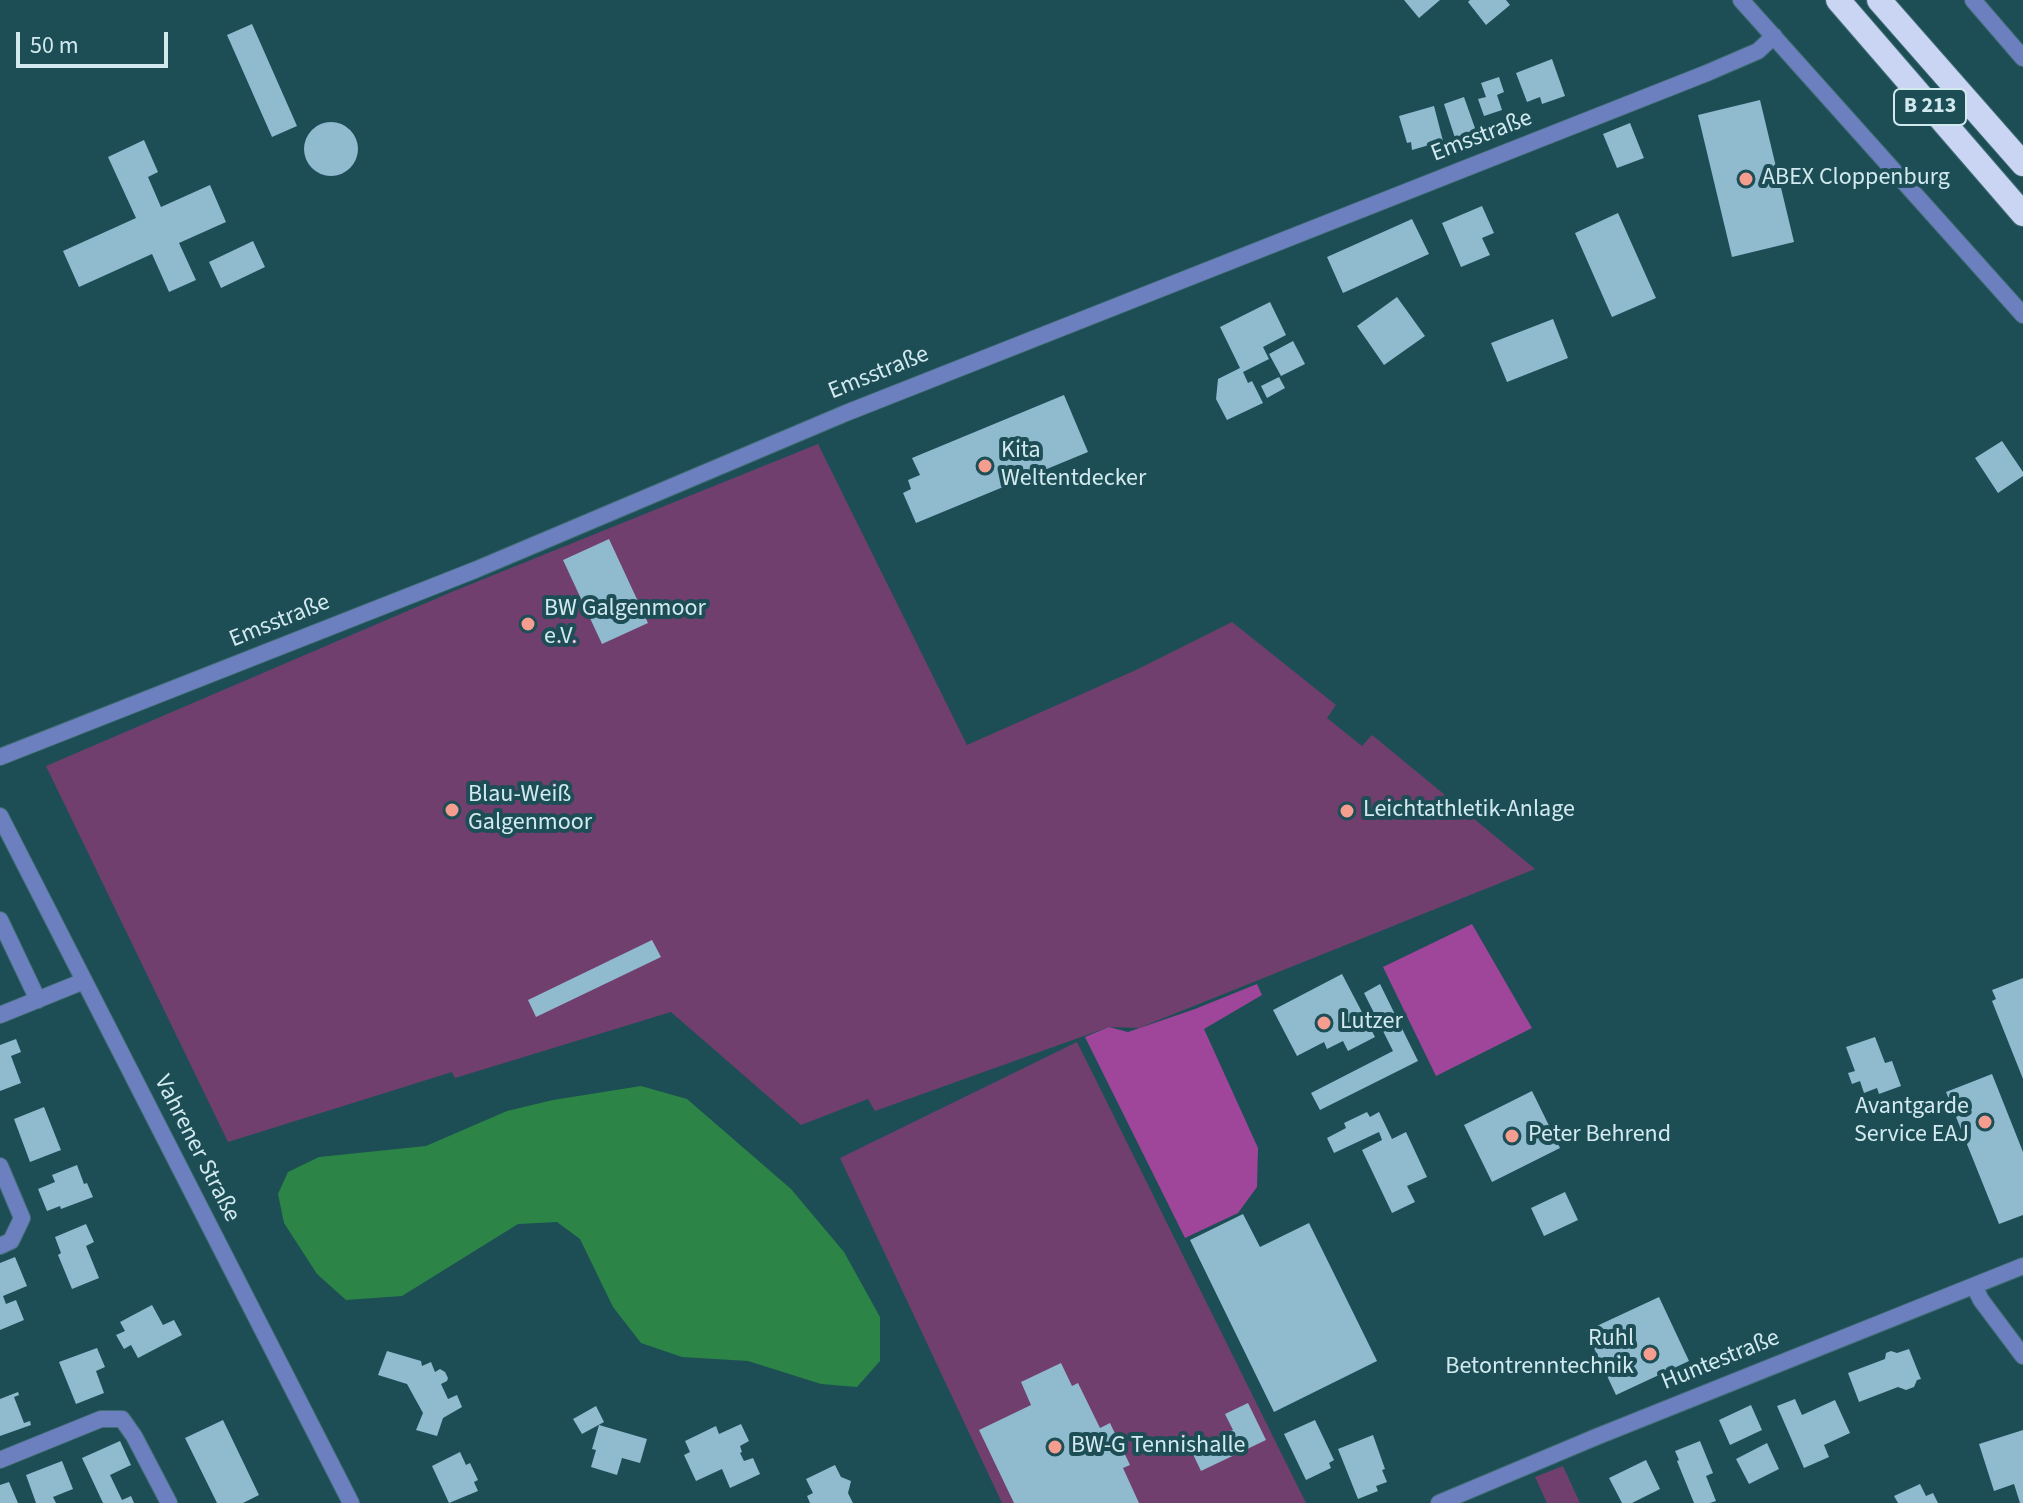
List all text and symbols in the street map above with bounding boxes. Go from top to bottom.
scale bar [20,16,172,66]
text: 50 m [30,28,79,63]
road number: B 213 [1894,89,1966,125]
street label: Emsstraße [1427,105,1537,169]
place label: ABEX Cloppenburg [1762,165,1950,193]
marker: ABEX Cloppenburg [1737,170,1755,188]
street label: Emsstraße [825,341,933,407]
place label: Kita Weltentdecker [1001,438,1146,494]
marker: Kita Weltentdecker [976,457,994,475]
street label: Emsstraße [226,589,334,655]
place label: BW Galgenmoor e.V. [544,596,706,652]
marker: BW Galgenmoor e.V. [519,615,537,633]
place label: Blau-Weiß Galgenmoor [468,782,592,838]
place label: Leichtathletik-Anlage [1363,797,1575,825]
marker: Blau-Weiß Galgenmoor [443,801,461,819]
marker: Leichtathletik-Anlage [1338,802,1356,820]
place label: Lutzer [1340,1009,1403,1037]
marker: Lutzer [1315,1014,1333,1032]
street label: Vahrener Straße [147,1071,245,1227]
place label: Avantgarde Service EAJ [1854,1094,1969,1150]
marker: Avantgarde Service EAJ [1976,1113,1994,1131]
place label: Peter Behrend [1528,1122,1671,1150]
marker: Peter Behrend [1503,1127,1521,1145]
street label: Huntestraße [1658,1324,1784,1398]
place label: Ruhl Betontrenntechnik [1445,1326,1634,1382]
marker: Ruhl Betontrenntechnik [1641,1345,1659,1363]
place label: BW-G Tennishalle [1071,1433,1245,1461]
marker: BW-G Tennishalle [1046,1438,1064,1456]

